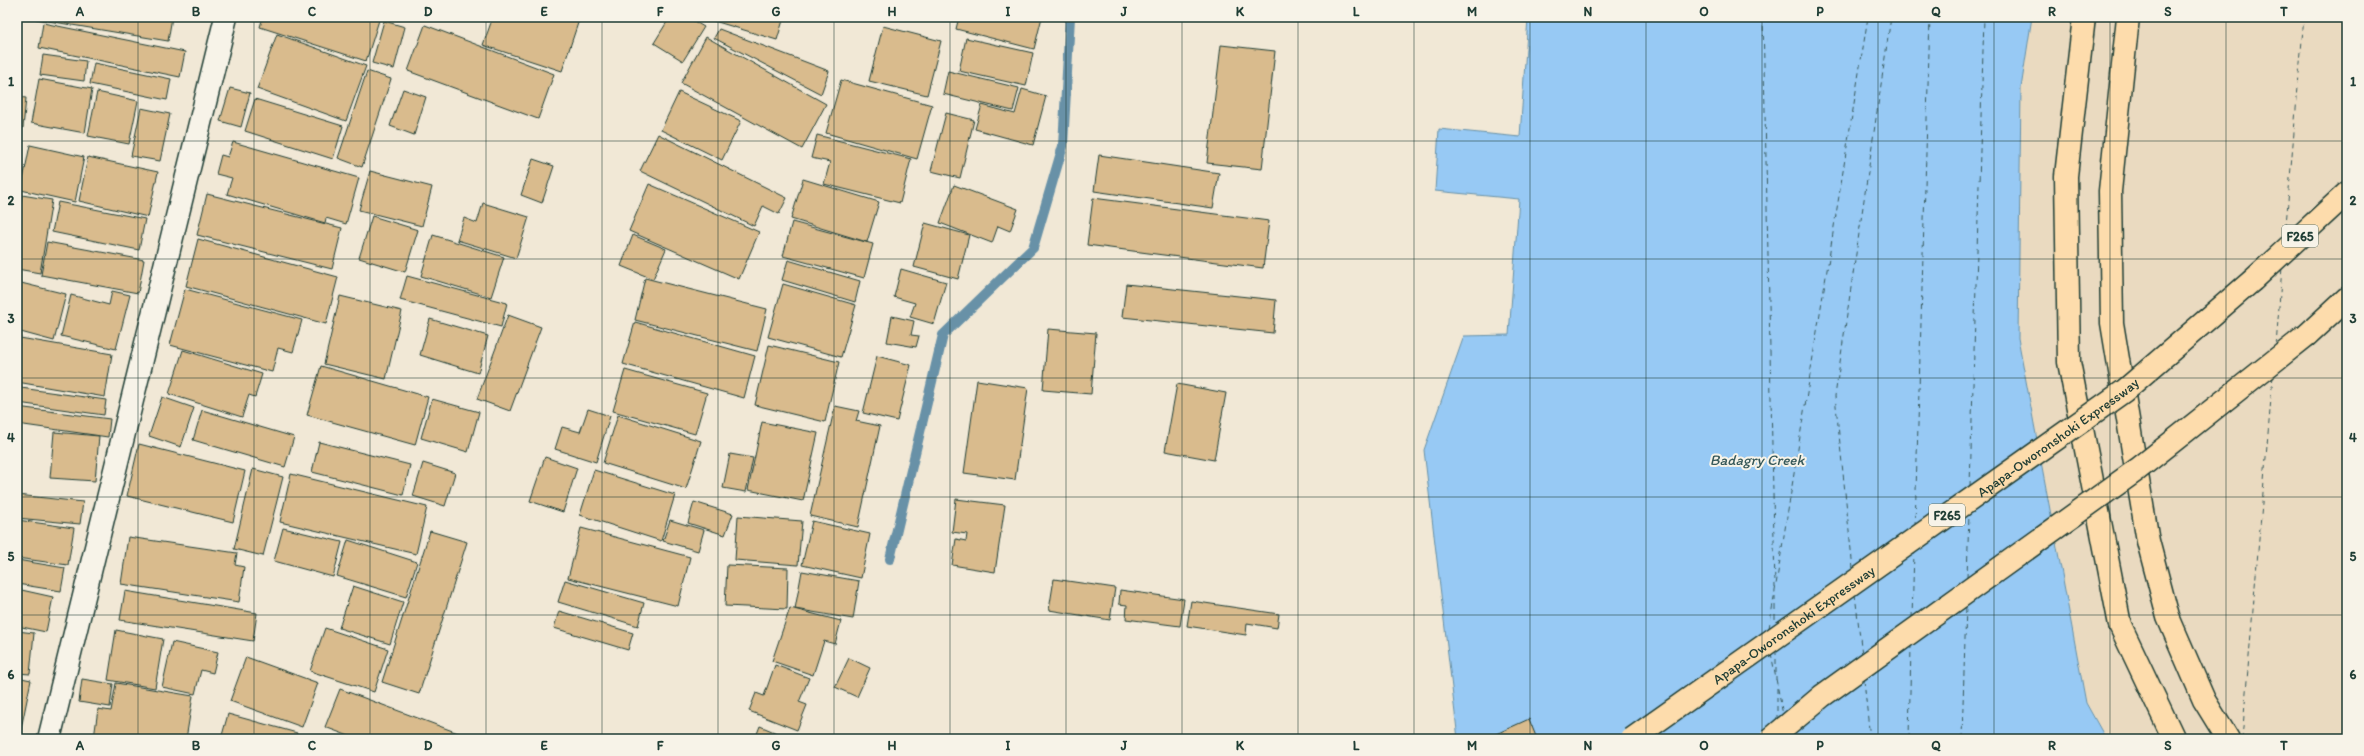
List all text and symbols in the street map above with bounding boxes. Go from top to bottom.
text: A [75,4,85,19]
text: B [192,4,201,19]
text: C [308,4,317,19]
text: D [424,4,433,19]
text: E [540,4,548,19]
text: F [657,4,664,19]
text: G [772,4,781,19]
text: H [888,4,897,19]
text: I [1006,4,1011,19]
text: J [1120,4,1128,19]
text: K [1236,4,1245,19]
text: L [1353,4,1360,19]
text: M [1467,4,1477,19]
text: N [1584,4,1593,19]
text: O [1699,4,1709,19]
text: P [1816,4,1824,19]
text: Q [1931,4,1941,19]
text: R [2048,4,2056,19]
text: S [2164,4,2172,19]
text: T [2279,4,2288,19]
text: 1 [8,74,14,89]
text: 1 [2350,74,2356,89]
text: 2 [8,193,15,208]
text: 2 [2350,193,2357,208]
road number: F265 [2282,225,2318,247]
text: 3 [7,311,15,326]
text: 3 [2349,311,2357,326]
street label: Apapa-Oworonshoki Expressway [1974,374,2143,501]
text: 4 [7,430,15,445]
text: 4 [2349,430,2357,445]
water label: Badagry Creek [1710,451,1805,469]
road number: F265 [1929,504,1965,526]
text: 5 [8,549,15,564]
text: 5 [2350,549,2357,564]
street label: Apapa-Oworonshoki Expressway [1710,562,1879,688]
text: 6 [8,667,15,682]
text: 6 [2350,667,2357,682]
text: A [75,738,85,753]
text: B [192,738,201,753]
text: C [308,738,317,753]
text: D [424,738,433,753]
text: E [540,738,548,753]
text: F [657,738,664,753]
text: G [772,738,781,753]
text: H [888,738,897,753]
text: I [1006,738,1011,753]
text: J [1120,738,1128,753]
text: K [1236,738,1245,753]
text: L [1353,738,1360,753]
text: M [1467,738,1477,753]
text: N [1584,738,1593,753]
text: O [1699,738,1709,753]
text: P [1816,738,1824,753]
text: Q [1931,738,1941,753]
text: R [2048,738,2056,753]
text: S [2164,738,2172,753]
text: T [2279,738,2288,753]

